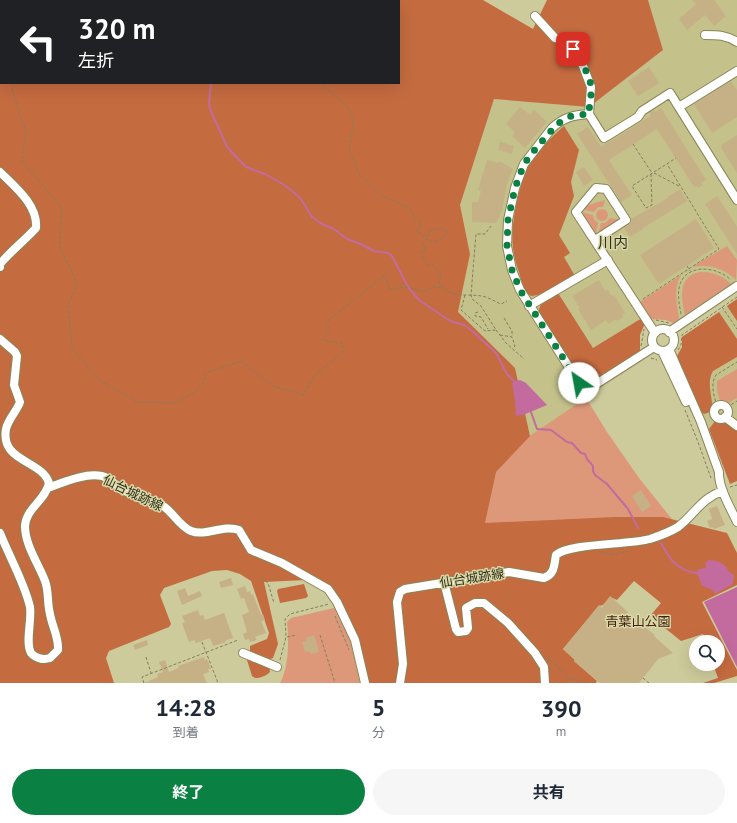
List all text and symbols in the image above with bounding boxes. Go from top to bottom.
text: 320 m [78,10,155,47]
icon: left [12,16,64,68]
pin [556,32,590,66]
icon: arrive [562,38,584,60]
text: 左折 [78,49,114,72]
district label: 川内 [598,233,628,252]
position arrow [558,362,600,404]
street label: 仙台城跡線 [100,471,166,515]
street label: 仙台城跡線 [439,565,505,591]
park label: 青葉山公園 [605,613,671,630]
map controls [689,635,725,671]
button: search [689,635,725,671]
text: 14:28 [155,692,216,723]
text: 5 [372,692,385,723]
text: 390 [541,693,582,724]
text: m [556,723,566,740]
text: 到着 [173,724,199,741]
text: 分 [372,724,385,741]
button: 終了 [12,769,365,815]
button: 共有 [373,769,725,815]

